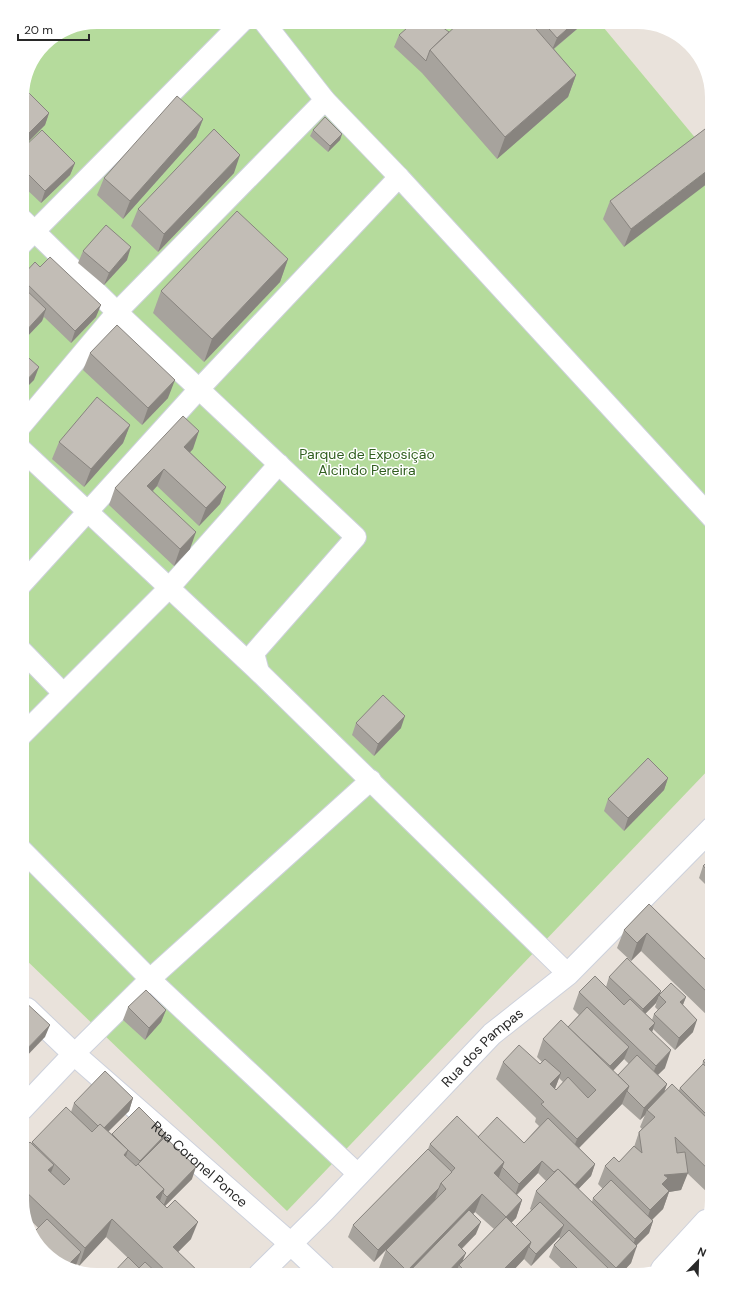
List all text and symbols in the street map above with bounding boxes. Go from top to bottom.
scale bar [18,16,89,42]
text: 20 m [24,22,53,38]
park label: Parque de Exposição Alcindo Pereira [299,445,435,479]
street label: Rua dos Pampas [437,1004,527,1091]
street label: Rua Coronel Ponce [148,1117,252,1211]
north arrow [678,1241,718,1281]
text: N [695,1244,708,1260]

